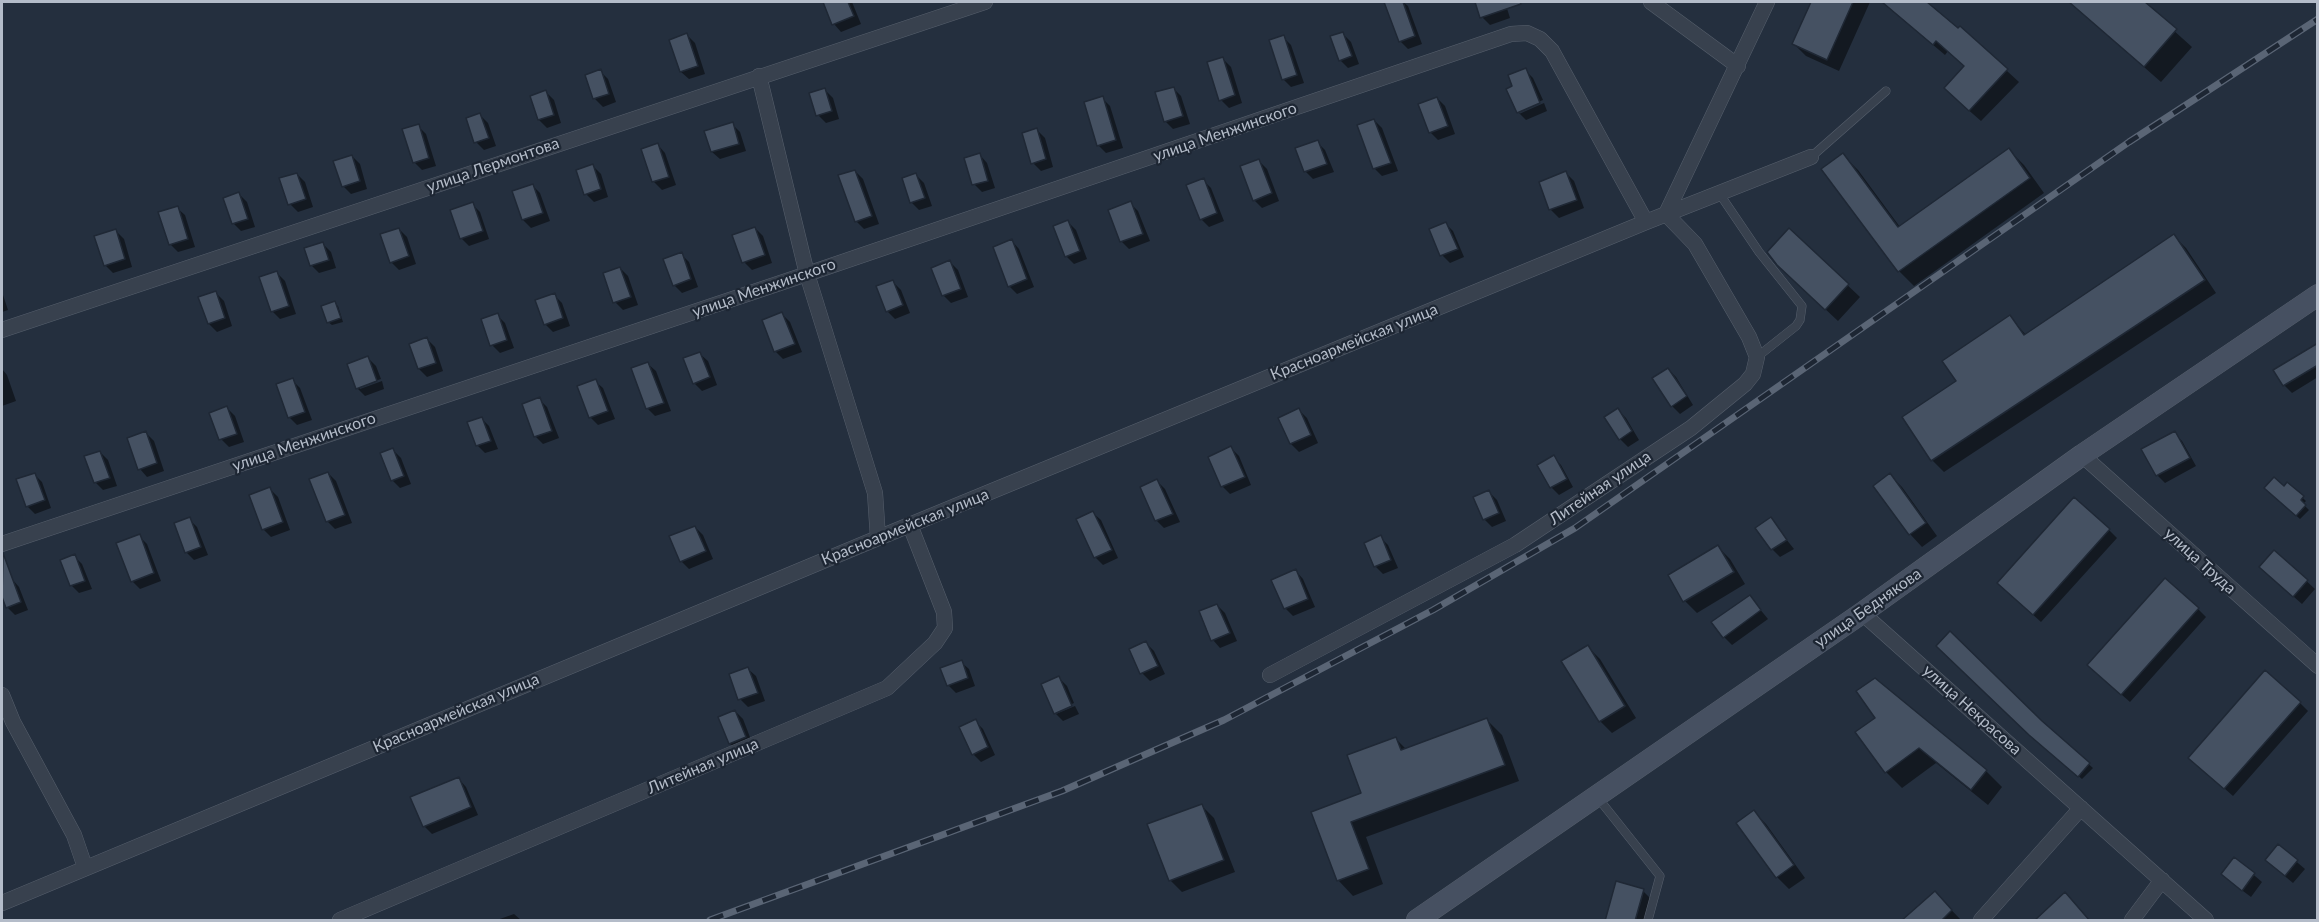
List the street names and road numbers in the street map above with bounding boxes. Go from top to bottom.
street label: улица Менжинского [1151,98,1299,166]
street label: улица Лермонтова [424,133,562,197]
street label: улица Менжинского [690,254,838,322]
street label: Красноармейская улица [1268,300,1440,384]
street label: улица Менжинского [230,408,378,476]
street label: Литейная улица [1545,447,1655,529]
street label: Красноармейская улица [819,485,991,569]
street label: улица Труда [2160,524,2240,598]
street label: улица Беднякова [1811,564,1925,652]
street label: улица Некрасова [1919,661,2025,759]
street label: Красноармейская улица [370,669,542,757]
street label: Литейная улица [645,734,761,798]

